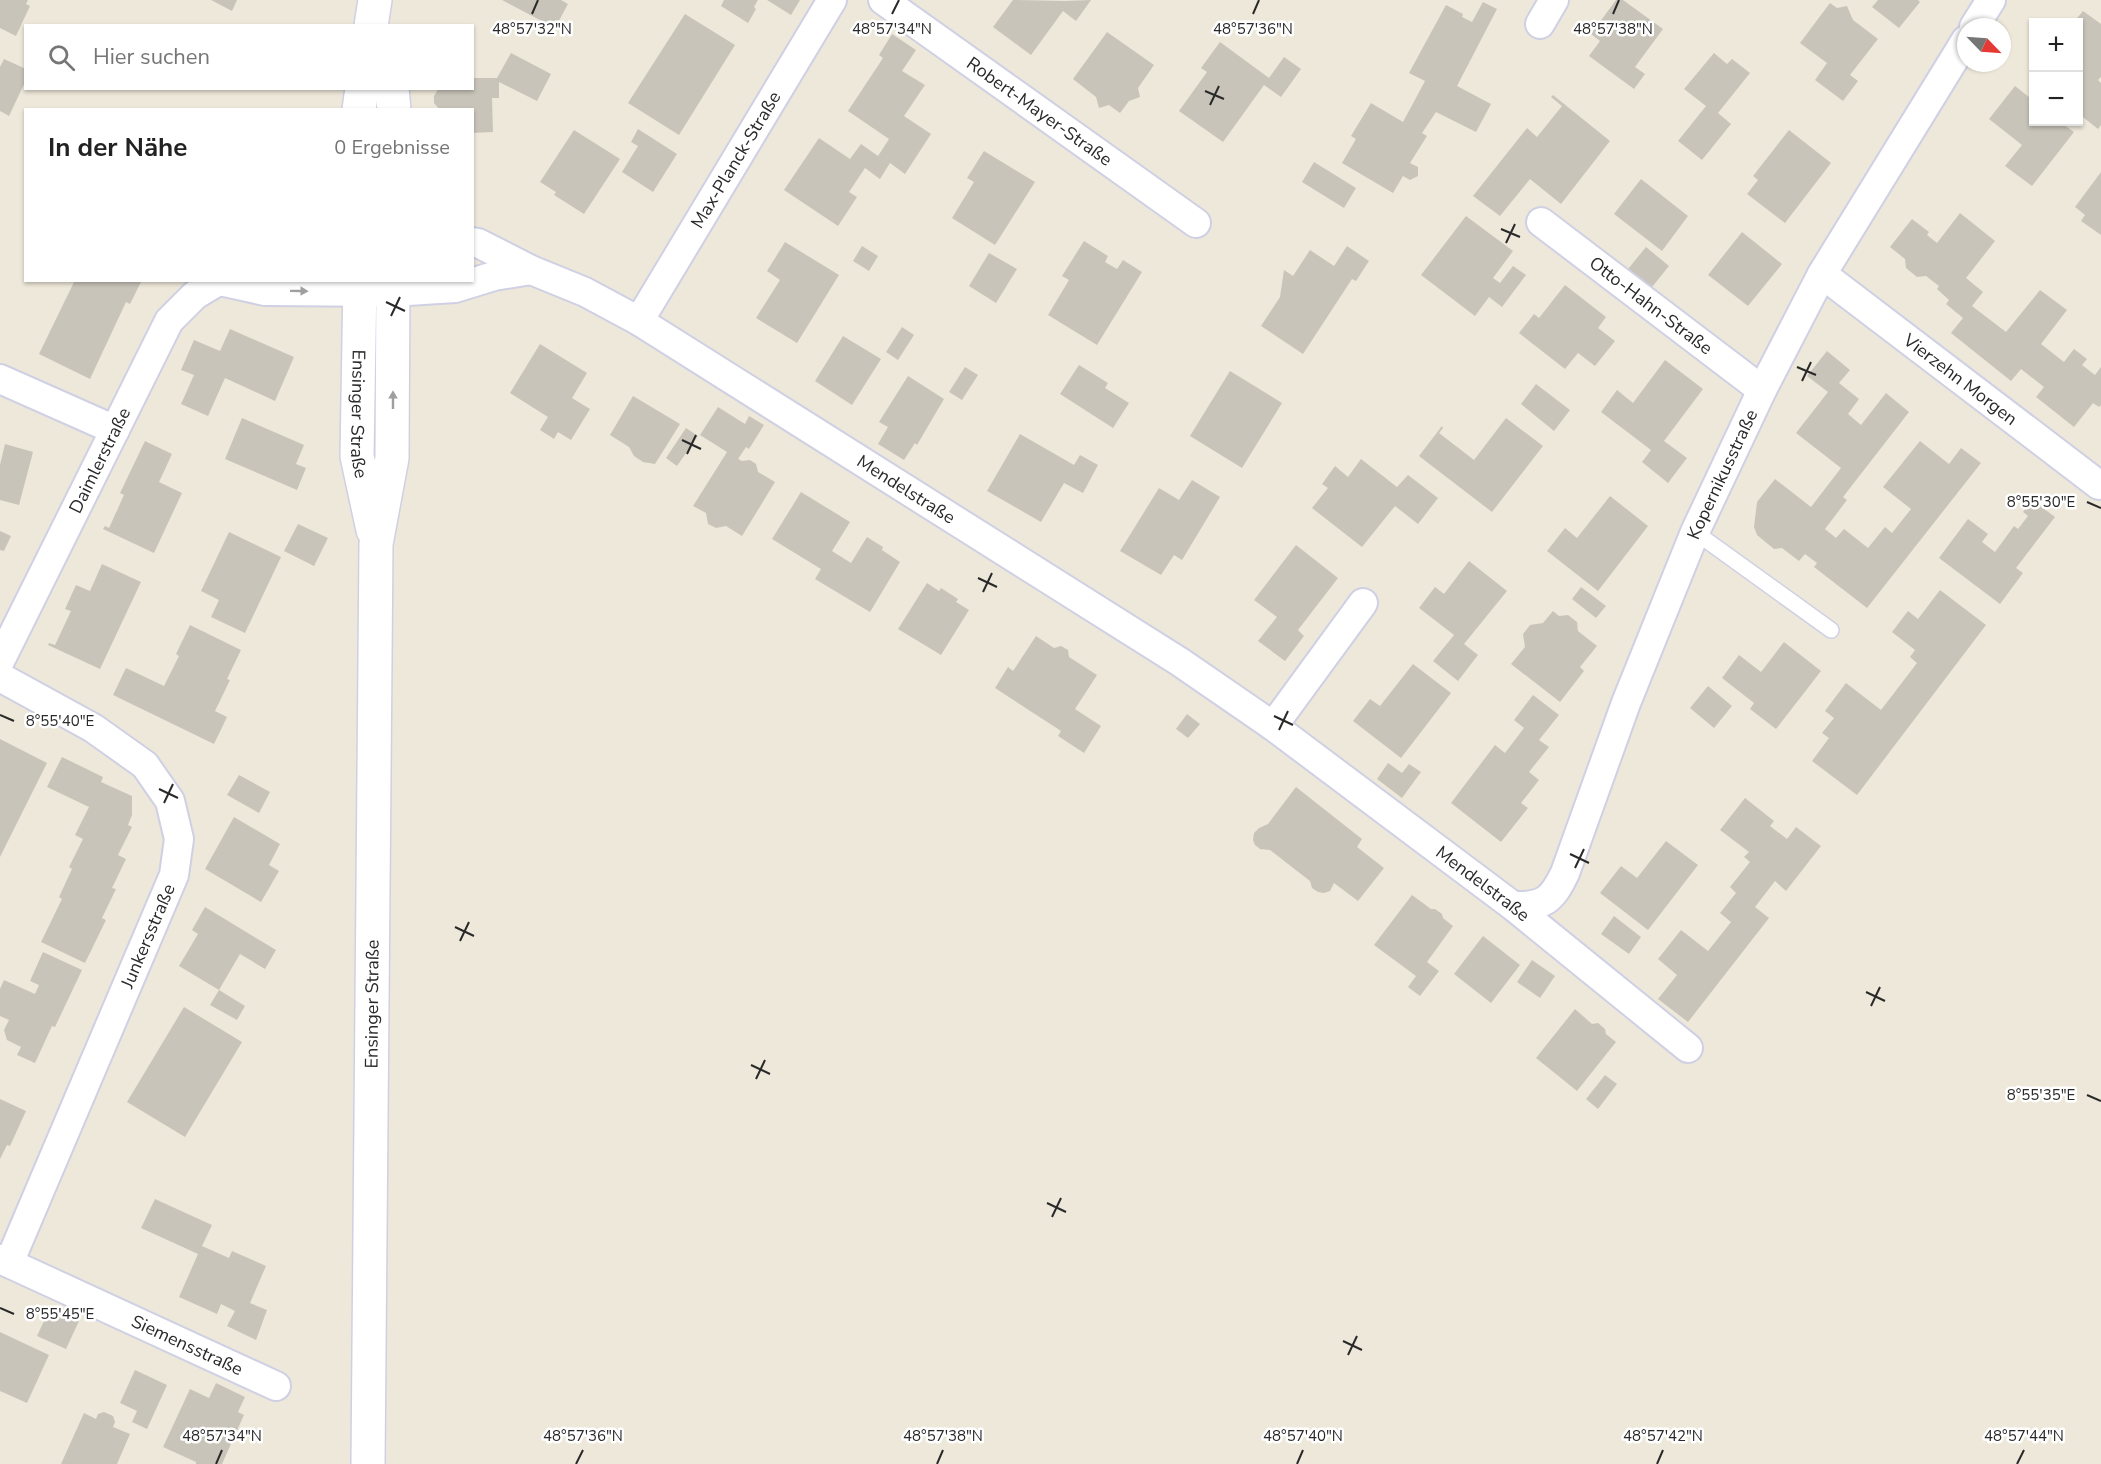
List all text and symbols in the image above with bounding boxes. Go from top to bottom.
north arrow [1957,18,2011,72]
map controls [2029,18,2083,126]
button: + [2029,18,2083,72]
text: 48°57'32"N [492,19,572,39]
text: 48°57'34"N [852,19,932,39]
text: 48°57'36"N [1213,19,1293,39]
text: 48°57'38"N [1573,19,1653,39]
search box [24,24,474,90]
icon: search [45,41,78,74]
text: Hier suchen [93,42,210,72]
street label: Robert-Mayer-Straße [962,51,1117,171]
button: − [2029,72,2083,126]
street label: Max-Planck-Straße [685,87,786,233]
text: In der Nähe [48,130,187,165]
text: 0 Ergebnisse [334,134,450,161]
street label: Otto-Hahn-Straße [1584,251,1717,360]
one-way arrow [289,287,308,296]
street label: Vierzehn Morgen [1898,328,2022,431]
street label: Ensinger Straße [345,349,373,480]
one-way arrow [388,390,398,409]
street label: Daimlerstraße [63,404,136,517]
street label: Kopernikusstraße [1681,405,1763,543]
street label: Mendelstraße [852,449,960,529]
text: 8°55'30"E [2007,492,2075,512]
text: 8°55'40"E [26,711,94,731]
street label: Mendelstraße [1431,840,1535,927]
street label: Junkersstraße [115,880,181,993]
street label: Ensinger Straße [359,939,385,1069]
text: 8°55'35"E [2007,1085,2075,1105]
text: 8°55'45"E [26,1304,94,1324]
street label: Siemensstraße [128,1309,247,1381]
text: 48°57'34"N [182,1426,262,1446]
text: 48°57'36"N [543,1426,623,1446]
text: 48°57'38"N [903,1426,983,1446]
text: 48°57'40"N [1263,1426,1343,1446]
text: 48°57'42"N [1623,1426,1703,1446]
text: 48°57'44"N [1984,1426,2064,1446]

